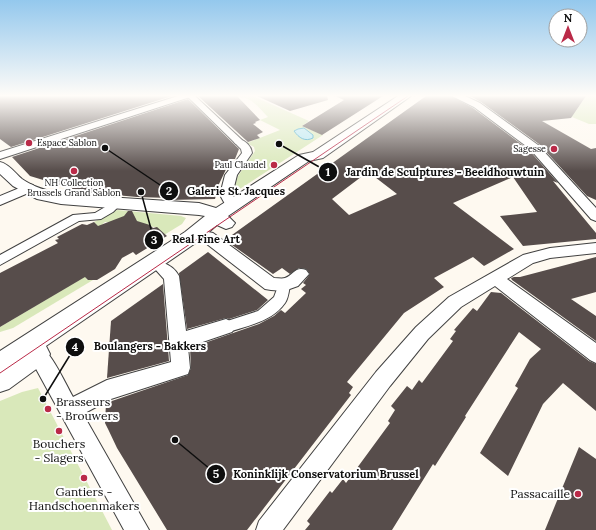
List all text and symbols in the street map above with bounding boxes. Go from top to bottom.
north arrow [548,8,588,48]
text: N [564,11,573,25]
place label: Espace Sablon [37,137,97,148]
marker: Espace Sablon [24,138,34,148]
place label: Sagesse [513,143,546,154]
marker: Sagesse [549,144,559,154]
place label: Paul Claudel [214,159,267,170]
marker: Paul Claudel [269,160,279,170]
callout: Jardin de Sculptures - Beeldhouwtuin [318,160,553,183]
text: 1 [326,164,331,179]
text: Jardin de Sculptures - Beeldhouwtuin [346,165,544,179]
marker: NH Collection Brussels Grand Sablon [69,166,79,176]
place label: NH Collection Brussels Grand Sablon [27,177,121,198]
callout: Galerie St. Jacques [159,179,293,202]
text: 2 [166,183,172,198]
text: Galerie St. Jacques [187,184,285,198]
callout: Real Fine Art [144,228,249,251]
text: 3 [151,232,158,247]
text: Real Fine Art [172,232,241,246]
callout: Boulangers - Bakkers [65,335,214,358]
text: 4 [72,339,79,354]
text: Boulangers - Bakkers [94,339,206,353]
place label: Brasseurs - Brouwers [56,394,119,423]
marker: Brasseurs - Brouwers [43,404,53,414]
marker: Bouchers - Slagers [54,426,64,436]
place label: Bouchers - Slagers [33,436,86,465]
callout: Koninklijk Conservatorium Brussel [206,463,427,486]
text: 5 [213,466,220,481]
text: Koninklijk Conservatorium Brussel [233,467,419,481]
marker: Gantiers - Handschoenmakers [79,473,89,483]
place label: Gantiers - Handschoenmakers [29,484,140,513]
place label: Passacaille [510,486,570,501]
marker: Passacaille [573,489,583,499]

